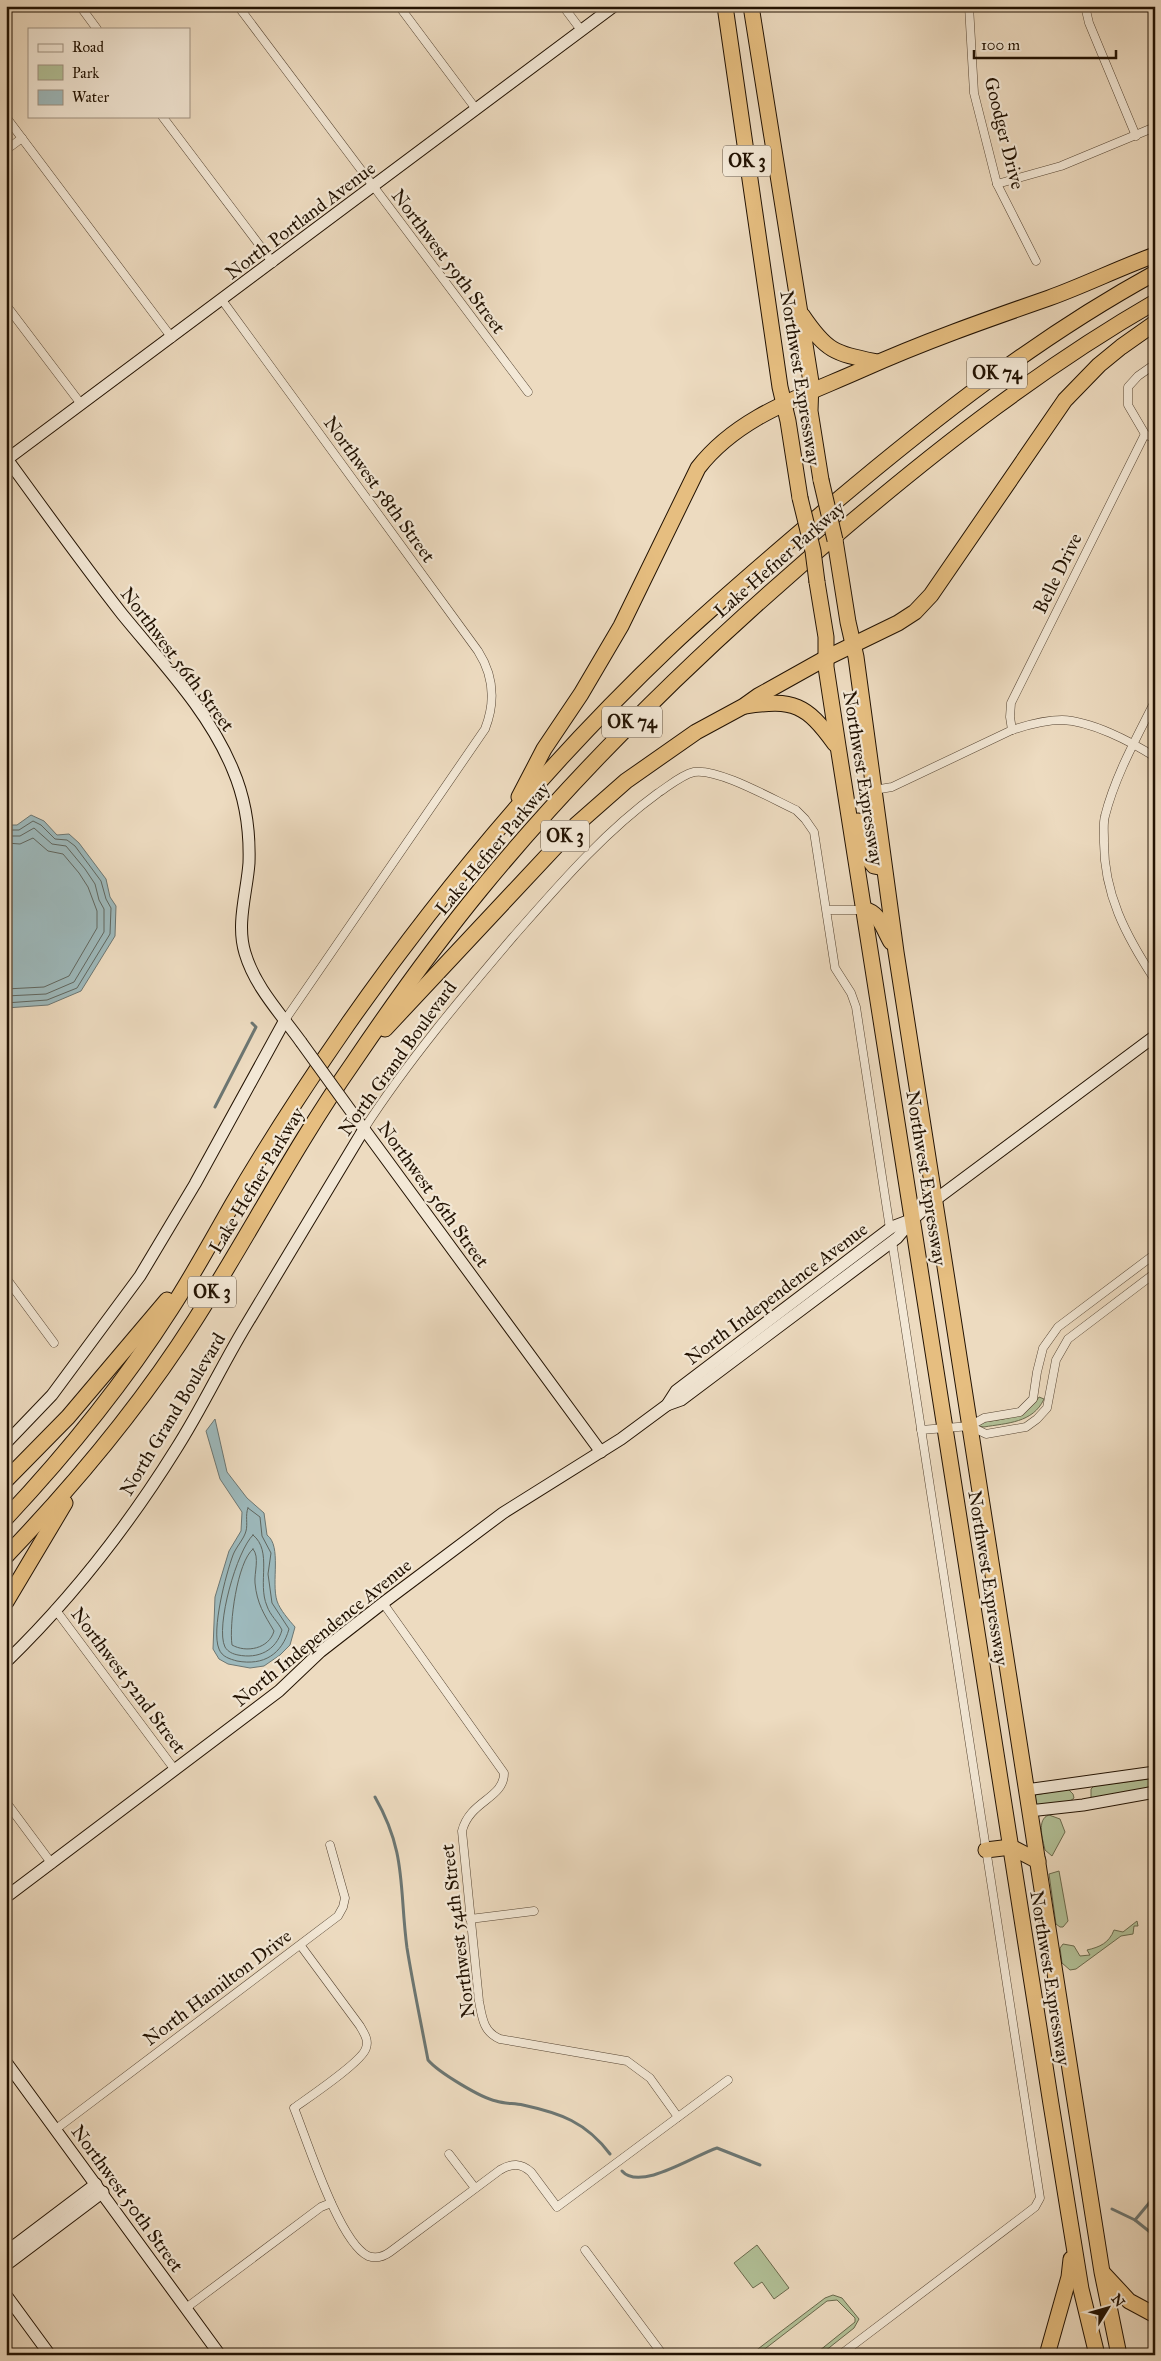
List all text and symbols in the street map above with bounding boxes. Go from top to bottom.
legend [28,28,190,118]
scale bar [974,28,1116,60]
text: 100 m [981,36,1021,54]
text: Road [72,38,104,56]
text: Park [72,64,99,82]
street label: Goodger Drive [979,75,1030,192]
text: Water [72,88,109,106]
road number: OK 3 [723,146,771,177]
street label: North Portland Avenue [221,156,380,284]
street label: Northwest 59th Street [387,184,511,338]
street label: Northwest Expressway [775,289,826,468]
road number: OK 74 [967,358,1027,388]
street label: Northwest 58th Street [319,412,441,567]
street label: Lake Hefner Parkway [709,495,850,623]
street label: Belle Drive [1028,529,1087,617]
street label: Northwest 56th Street [116,583,240,736]
street label: Northwest Expressway [838,689,889,868]
road number: OK 74 [602,706,662,738]
street label: Lake Hefner Parkway [430,776,555,919]
road number: OK 3 [541,820,589,851]
street label: North Grand Boulevard [333,976,462,1140]
street label: Northwest Expressway [901,1089,952,1268]
street label: Lake Hefner Parkway [204,1102,310,1257]
street label: Northwest 56th Street [373,1117,494,1272]
street label: North Independence Avenue [681,1217,872,1369]
road number: OK 3 [188,1276,236,1308]
street label: North Grand Boulevard [115,1328,230,1500]
street label: Northwest Expressway [963,1489,1014,1668]
street label: North Independence Avenue [229,1553,416,1711]
street label: Northwest 52nd Street [66,1603,191,1758]
street label: Northwest 54th Street [435,1842,480,2019]
street label: Northwest Expressway [1025,1889,1076,2068]
street label: North Hamilton Drive [139,1924,296,2051]
street label: Northwest 50th Street [67,2120,189,2276]
north arrow [1084,2284,1134,2334]
text: N [1108,2291,1128,2310]

